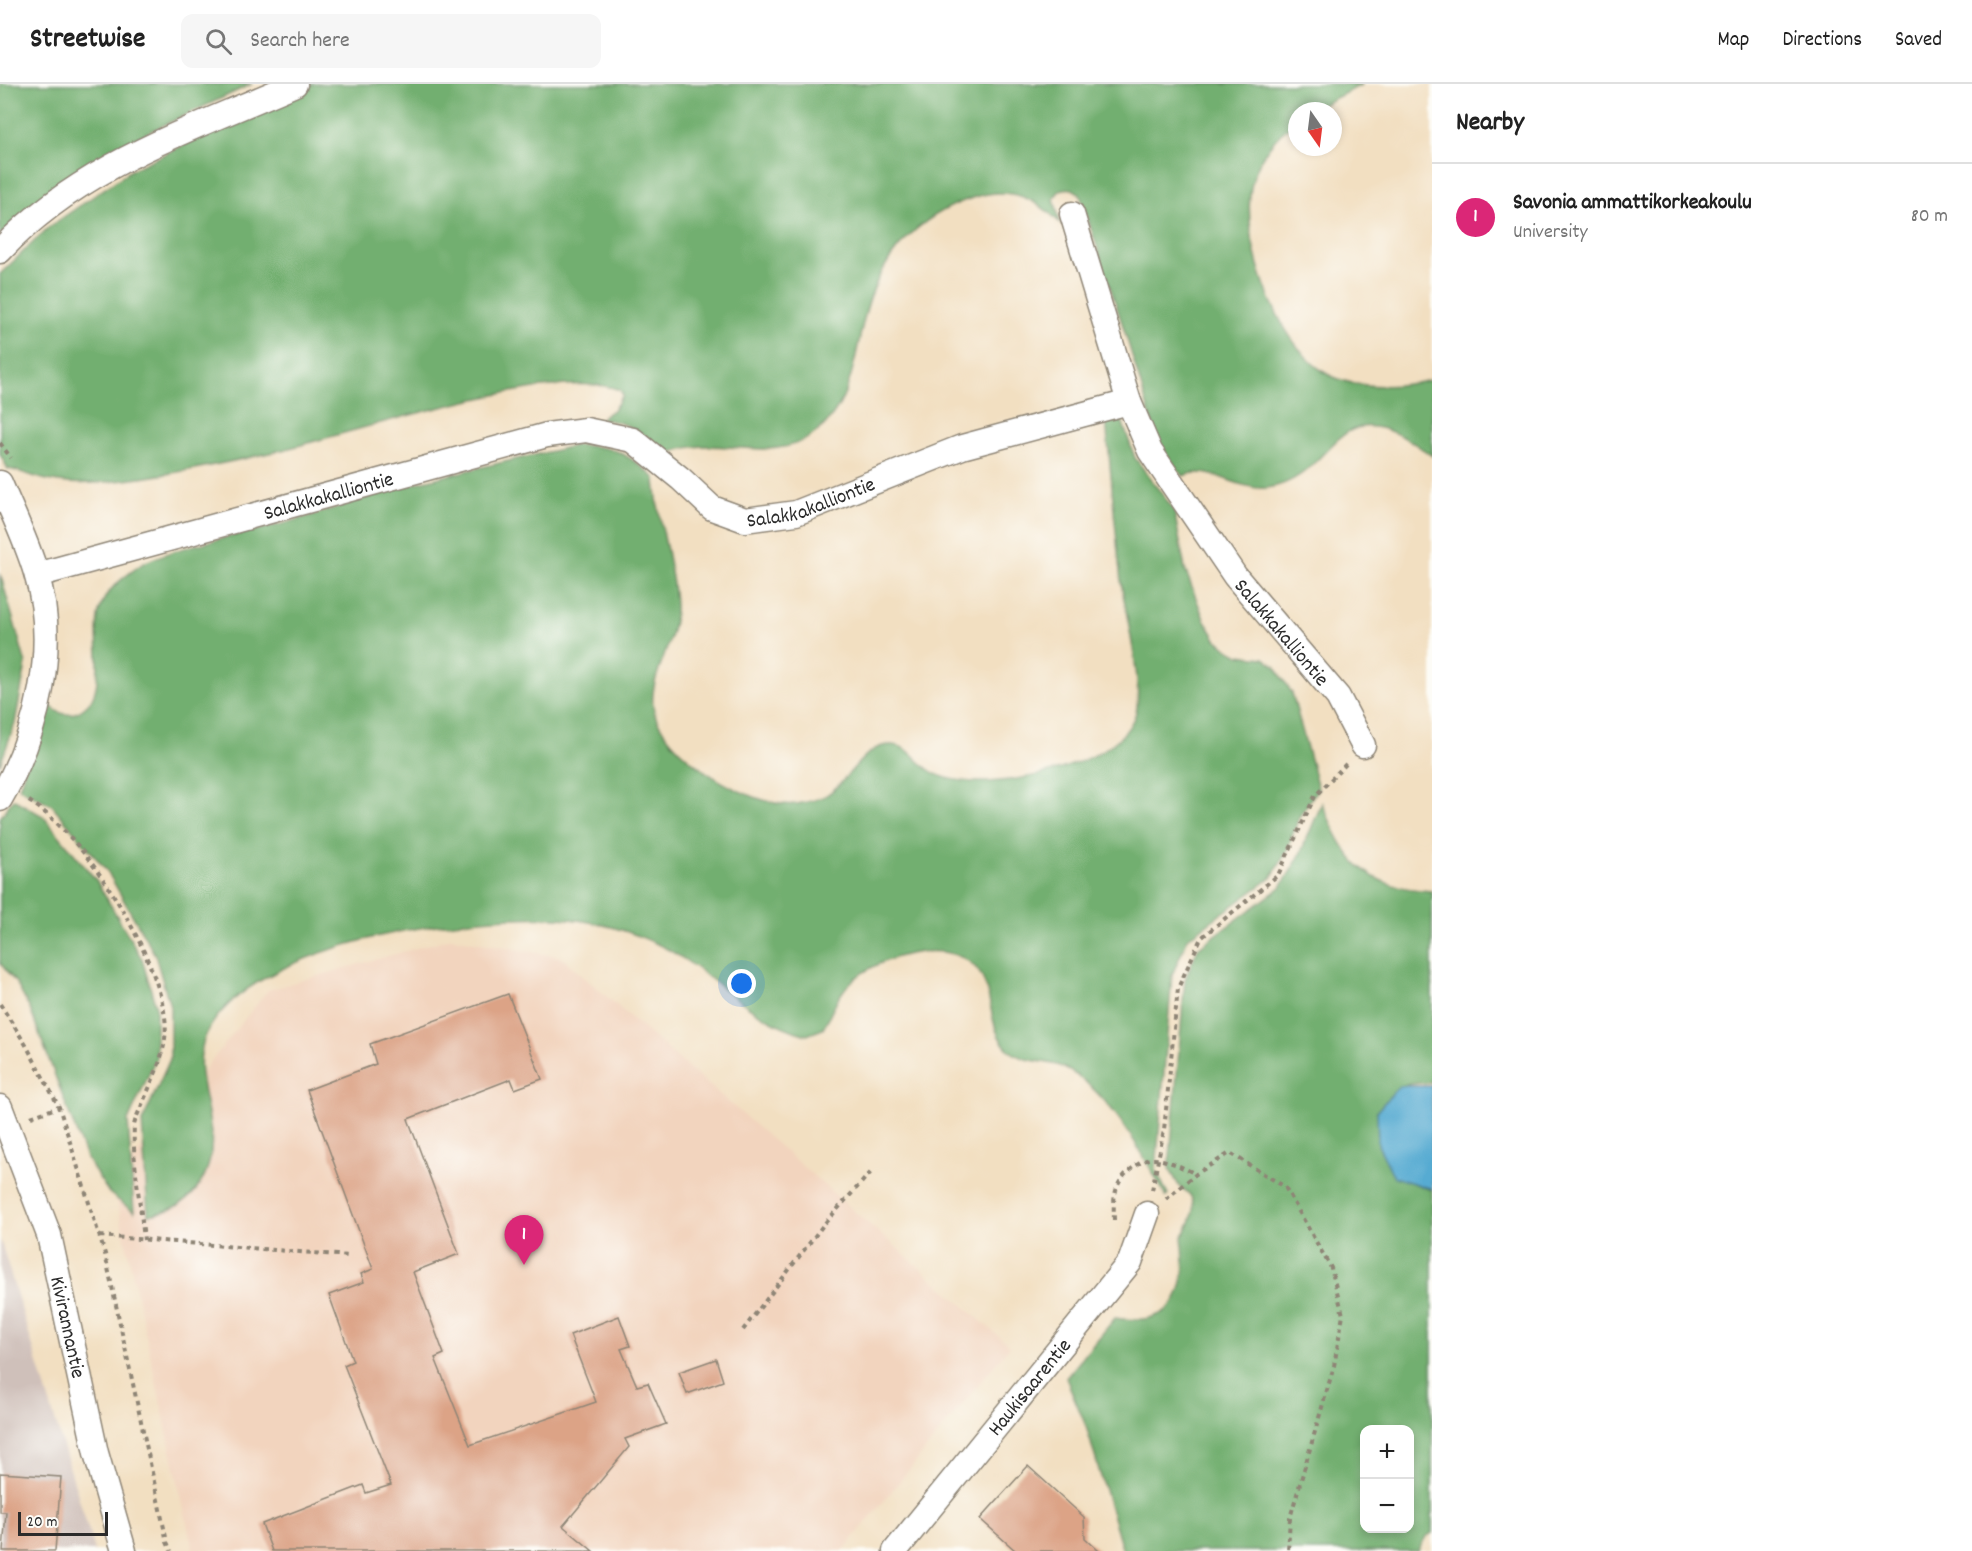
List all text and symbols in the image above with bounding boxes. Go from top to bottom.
search box [181,14,601,68]
text: Streetwise [30,21,145,61]
icon: search [202,25,235,58]
text: Search here [250,26,350,57]
text: Map [1718,26,1749,56]
text: Directions [1782,26,1862,56]
text: Saved [1895,26,1942,56]
north arrow [1288,102,1342,156]
text: Nearby [1456,105,1524,142]
text: Savonia ammattikorkeakoulu [1513,188,1752,219]
text: 1 [1473,203,1478,231]
text: 80 m [1911,203,1948,231]
text: University [1513,219,1588,247]
street label: Salakkakalliontie [261,466,397,530]
street label: Salakkakalliontie [745,471,880,538]
street label: Salakkakalliontie [1225,573,1335,694]
your location [727,969,756,998]
pin: 1 [504,1216,544,1265]
street label: Kivirannantie [40,1274,91,1381]
street label: Haukisaarentie [982,1333,1080,1444]
map controls [1360,1425,1414,1533]
button: + [1360,1425,1414,1479]
button: − [1360,1479,1414,1533]
scale bar [18,1509,108,1536]
text: 20 m [27,1511,57,1534]

